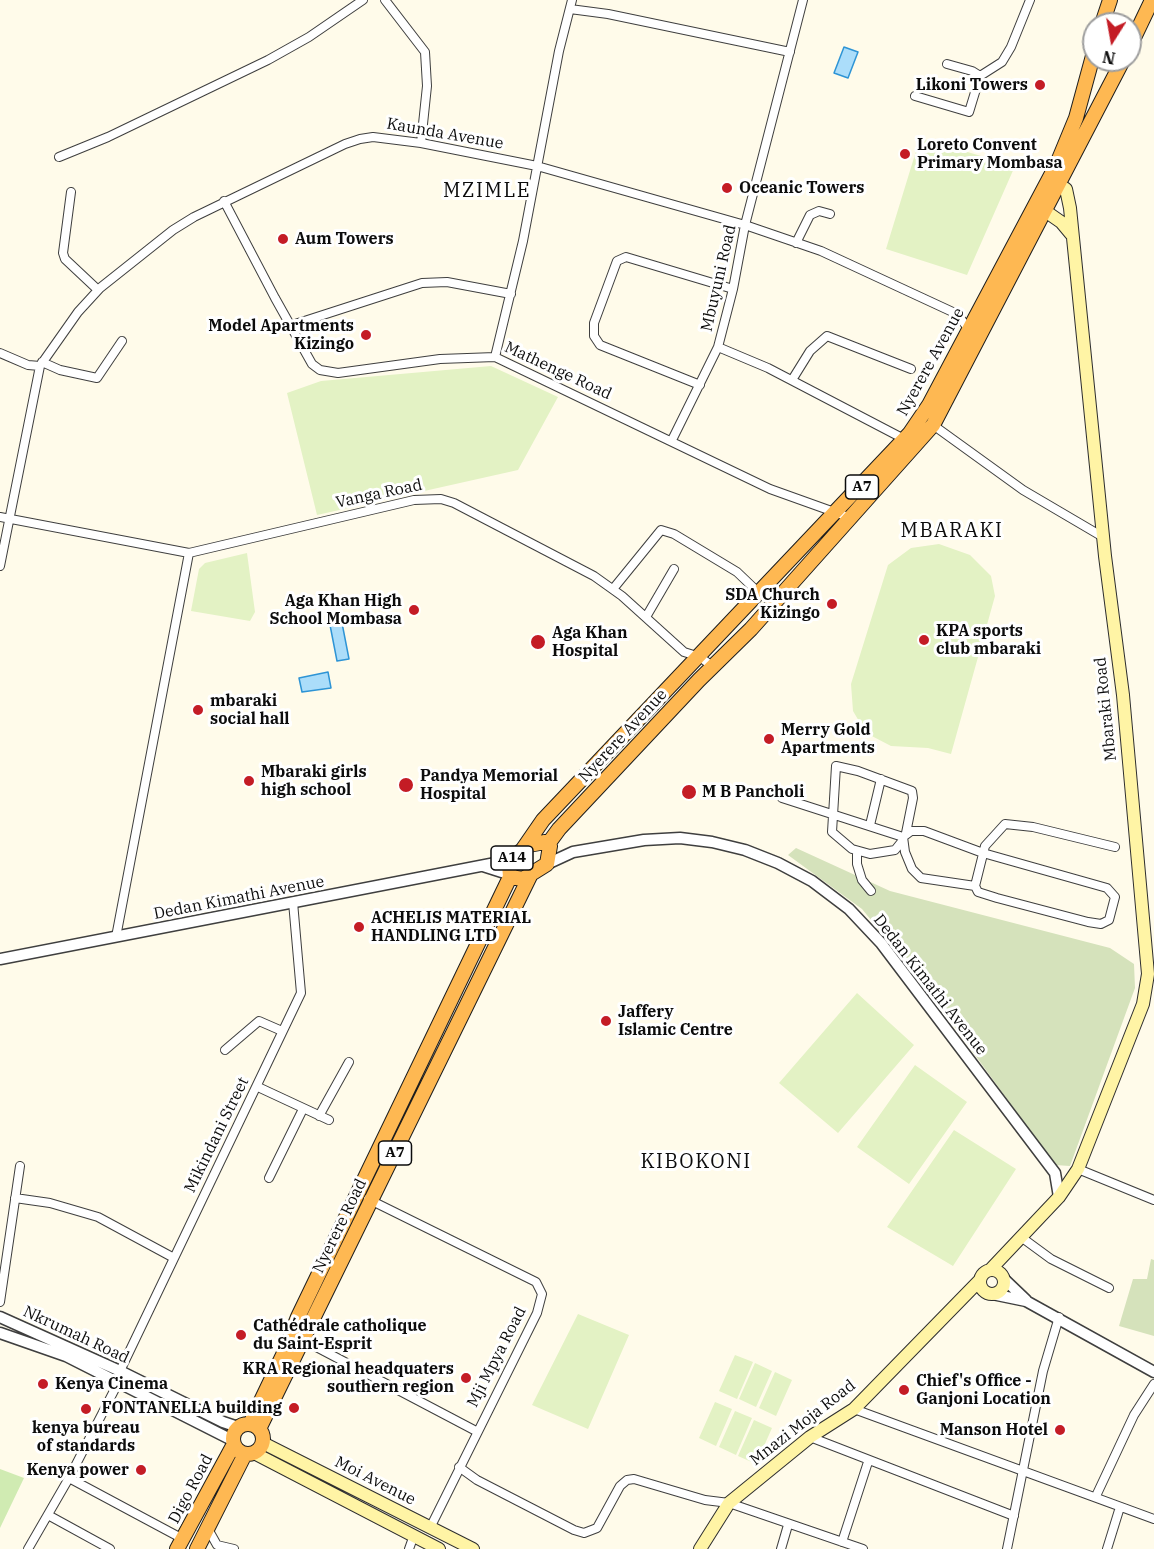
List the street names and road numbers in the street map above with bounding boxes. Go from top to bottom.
street label: Kaunda Avenue [385,114,505,154]
street label: Mbuyuni Road [697,223,741,333]
street label: Nyerere Avenue [893,305,969,419]
street label: Mathenge Road [501,338,615,404]
street label: Vanga Road [334,475,424,513]
road number: A7 [846,475,878,499]
street label: Mbaraki Road [1091,656,1121,762]
street label: Nyerere Avenue [575,685,671,787]
road number: A14 [491,846,533,870]
street label: Dedan Kimathi Avenue [152,872,326,924]
street label: Dedan Kimathi Avenue [869,911,991,1059]
street label: Mikindani Street [181,1074,253,1196]
road number: A7 [378,1141,412,1165]
street label: Nyerere Road [309,1176,371,1276]
street label: Nkrumah Road [20,1302,132,1368]
street label: Mji Mpya Road [463,1304,531,1410]
street label: Mnazi Moja Road [747,1376,859,1470]
street label: Digo Road [165,1451,217,1527]
street label: Moi Avenue [331,1452,419,1510]

